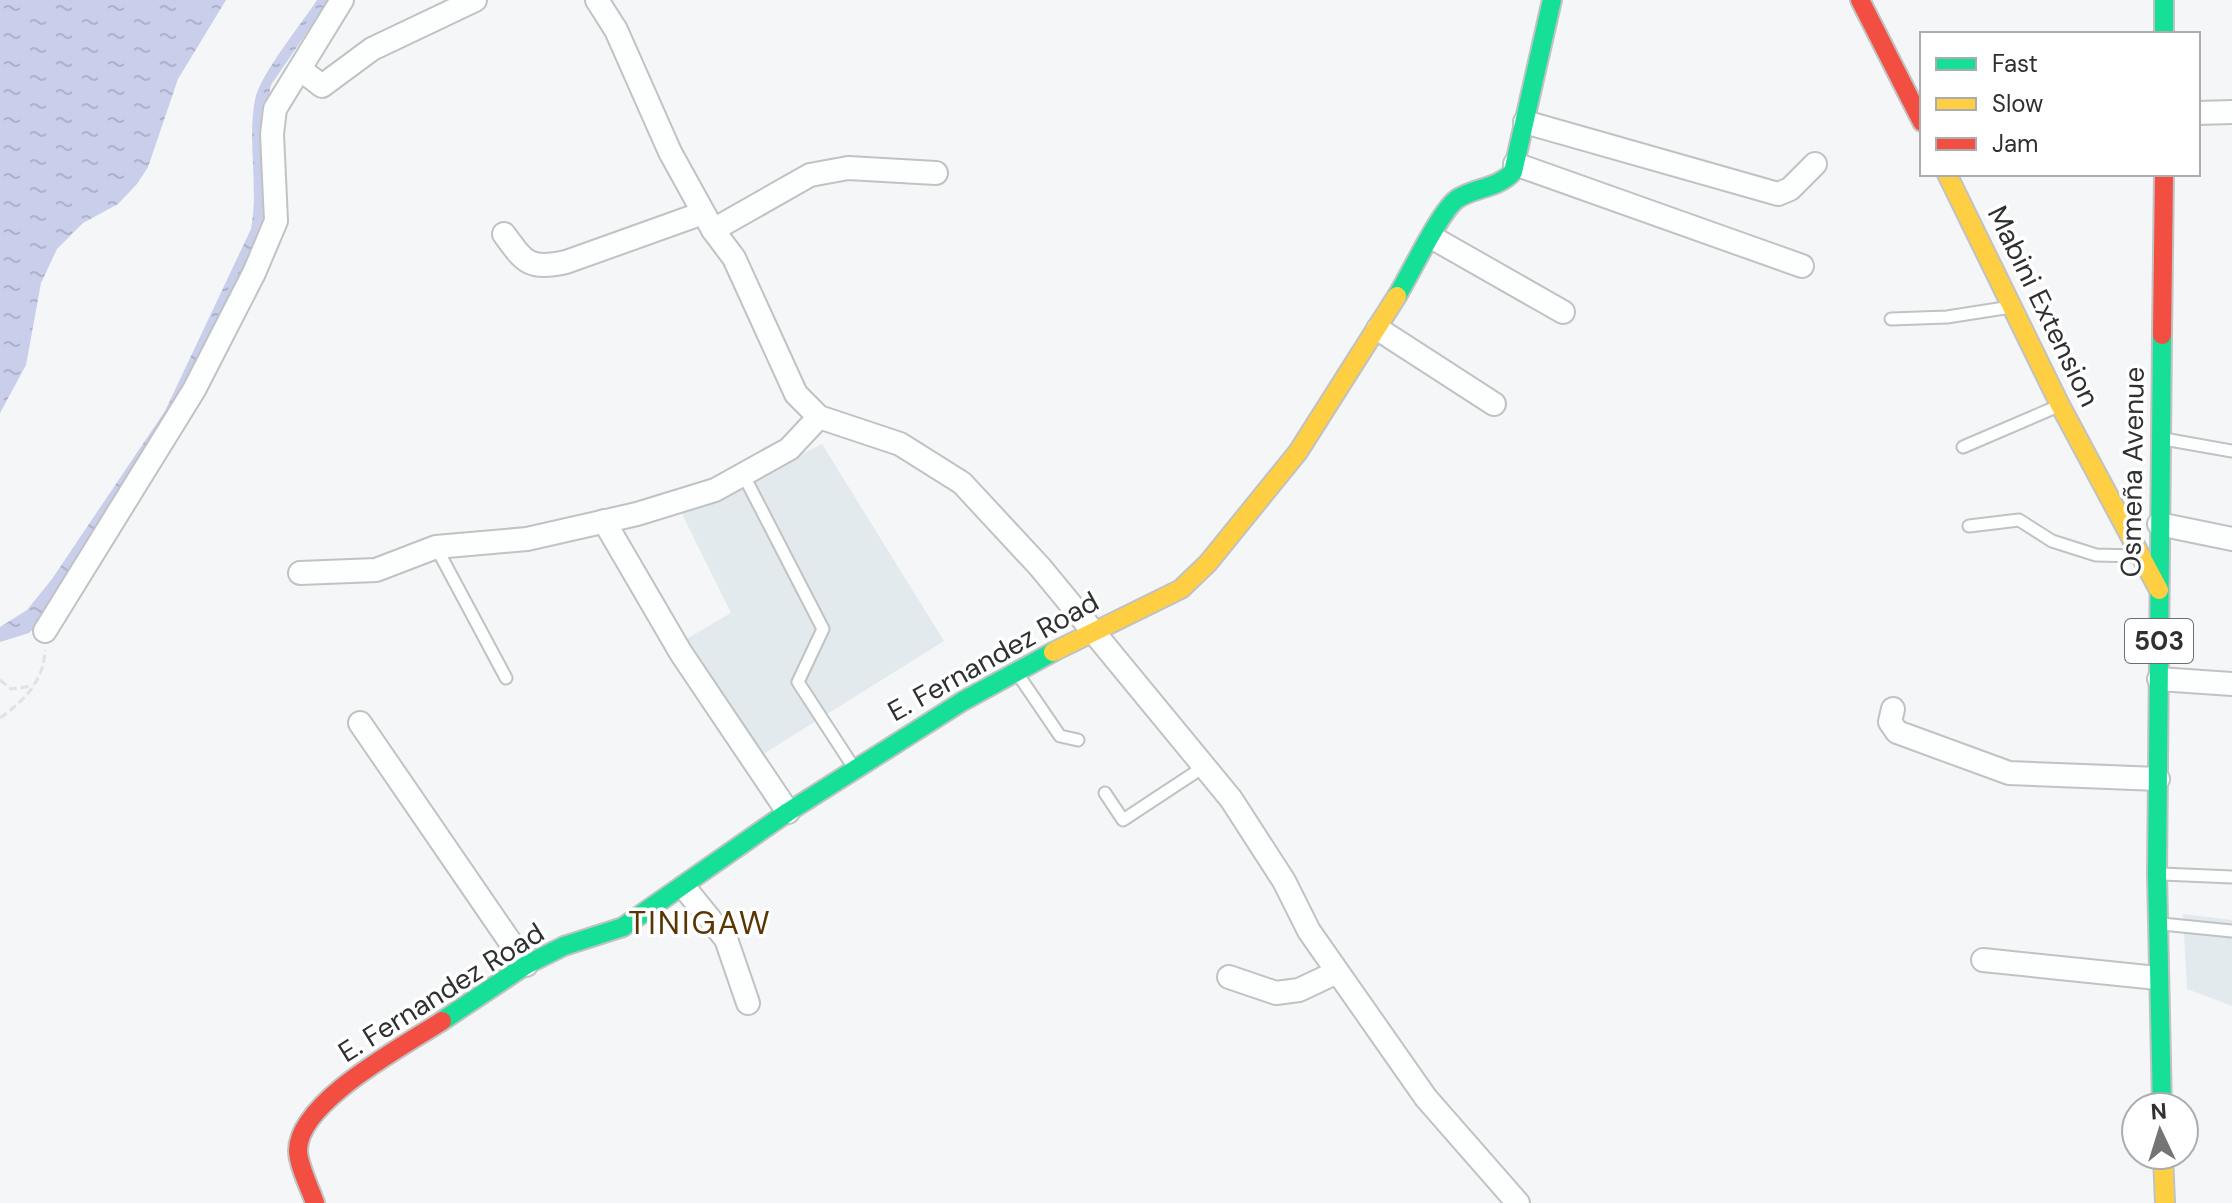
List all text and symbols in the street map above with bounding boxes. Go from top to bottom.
legend [1920,32,2200,176]
text: Fast [1992,48,2038,79]
text: Slow [1992,88,2043,119]
text: Jam [1992,128,2038,159]
street label: Mabini Extension [1979,200,2108,413]
street label: Osmeña Avenue [2112,366,2153,578]
street label: E. Fernandez Road [881,583,1105,730]
road number: 503 [2125,619,2193,663]
district label: TINIGAW [628,902,772,944]
street label: E. Fernandez Road [331,914,551,1071]
north arrow [2120,1091,2200,1171]
text: N [2150,1097,2168,1127]

